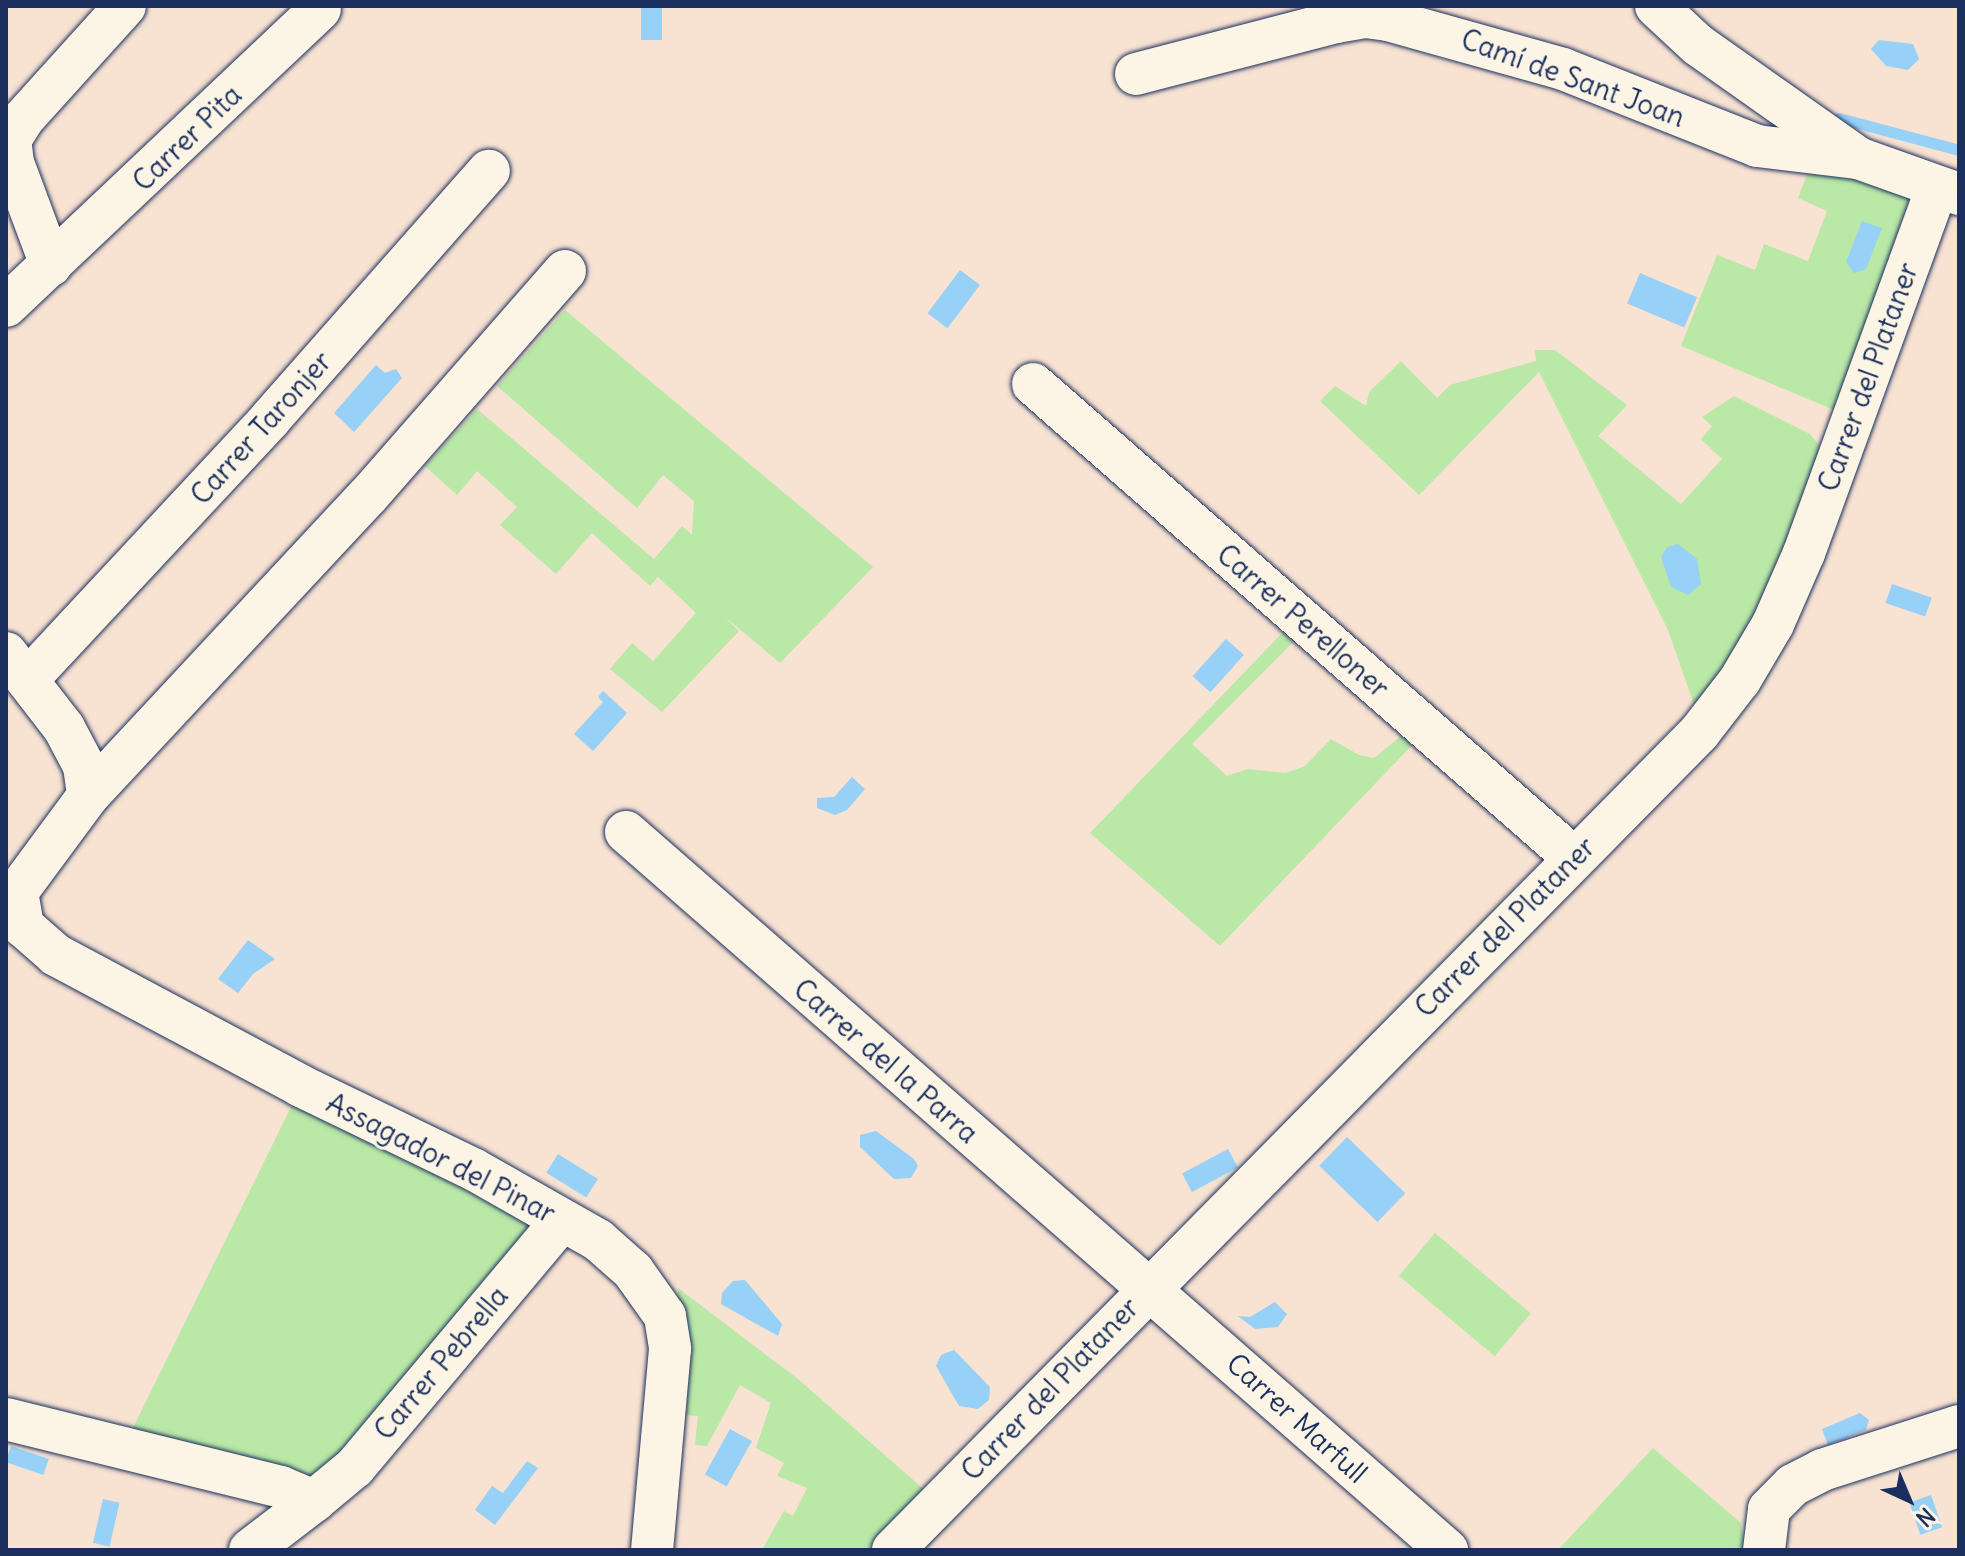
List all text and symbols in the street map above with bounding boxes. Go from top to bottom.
street label: Camí de Sant Joan [1457,22,1689,134]
street label: Carrer Pita [126,78,248,198]
street label: Carrer del Plataner [1811,258,1925,496]
street label: Carrer Taronjer [184,345,338,511]
street label: Carrer Perelloner [1210,537,1396,705]
street label: Carrer del Plataner [1408,830,1602,1024]
street label: Carrer del la Parra [787,972,985,1150]
street label: Assagador del Pinar [321,1086,561,1230]
street label: Carrer Pebrella [367,1279,515,1447]
street label: Carrer del Plataner [954,1291,1146,1487]
street label: Carrer Marfull [1220,1346,1374,1490]
north arrow [1869,1460,1949,1540]
text: N [1910,1502,1941,1533]

